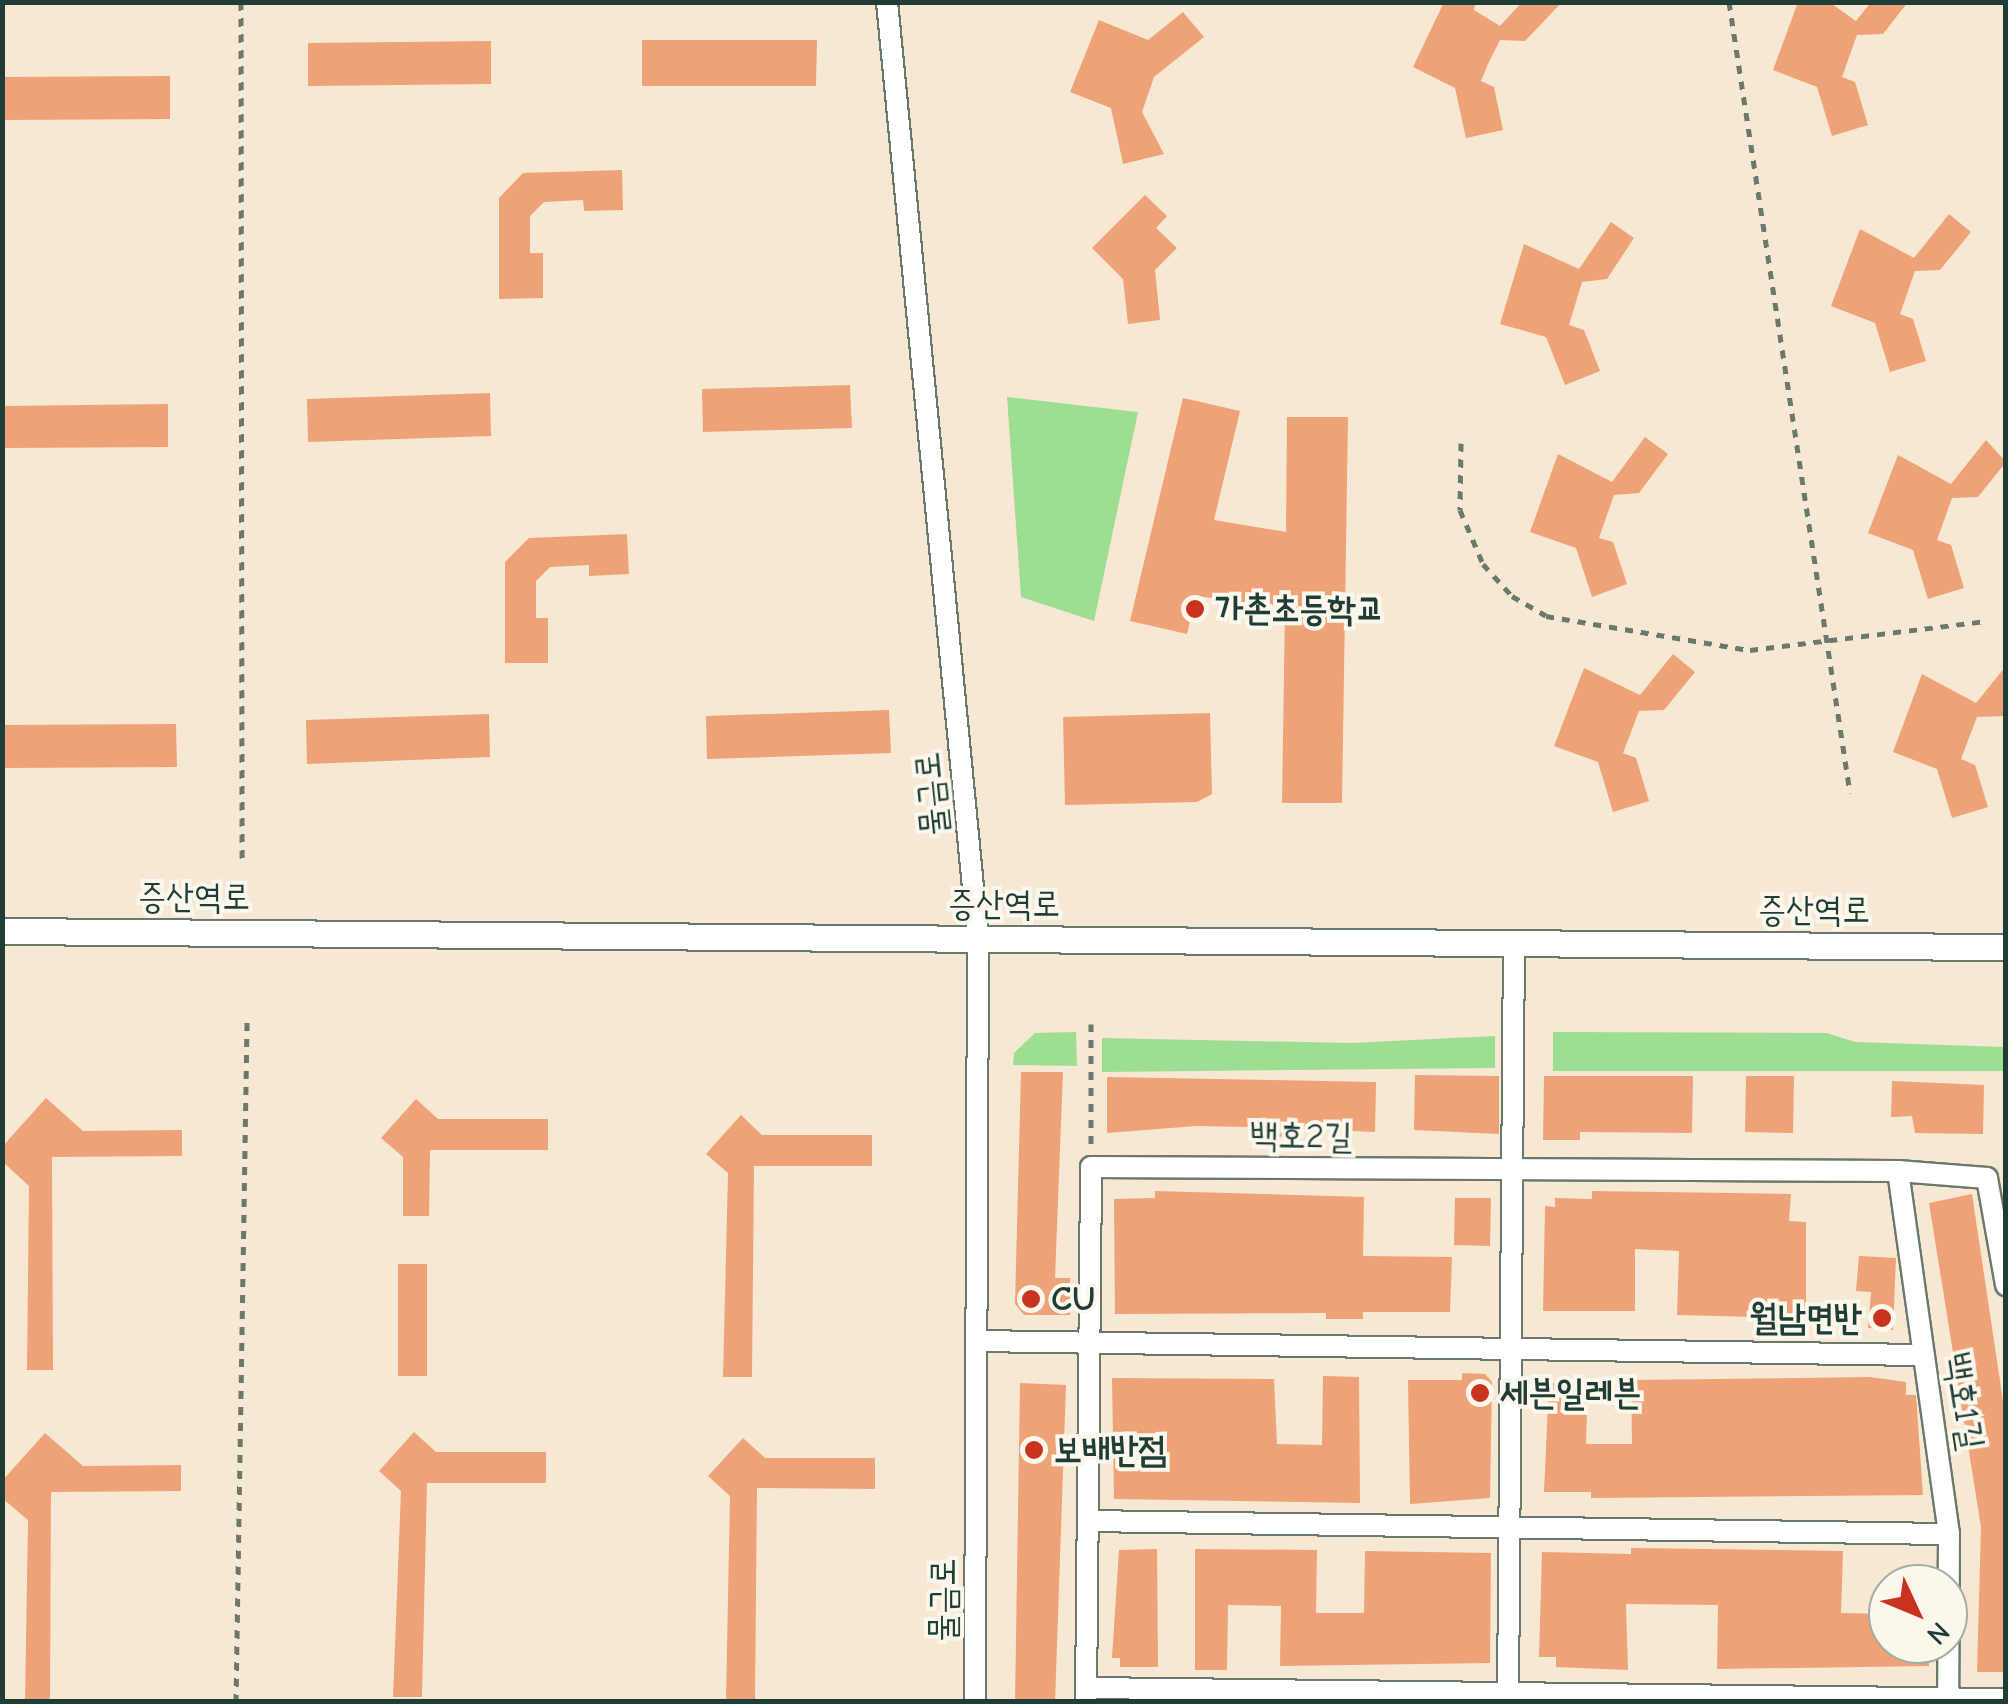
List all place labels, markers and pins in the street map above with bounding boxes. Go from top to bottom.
place label: 가촌초등학교 [1215,588,1384,630]
marker: 가촌초등학교 [1184,598,1206,620]
place label: CU [1051,1278,1095,1320]
marker: CU [1020,1288,1042,1310]
place label: 월남면반 [1749,1297,1862,1339]
marker: 월남면반 [1871,1307,1893,1329]
place label: 세븐일레븐 [1500,1372,1641,1414]
marker: 세븐일레븐 [1469,1382,1491,1404]
place label: 보배반점 [1054,1429,1167,1471]
marker: 보배반점 [1023,1439,1045,1461]

